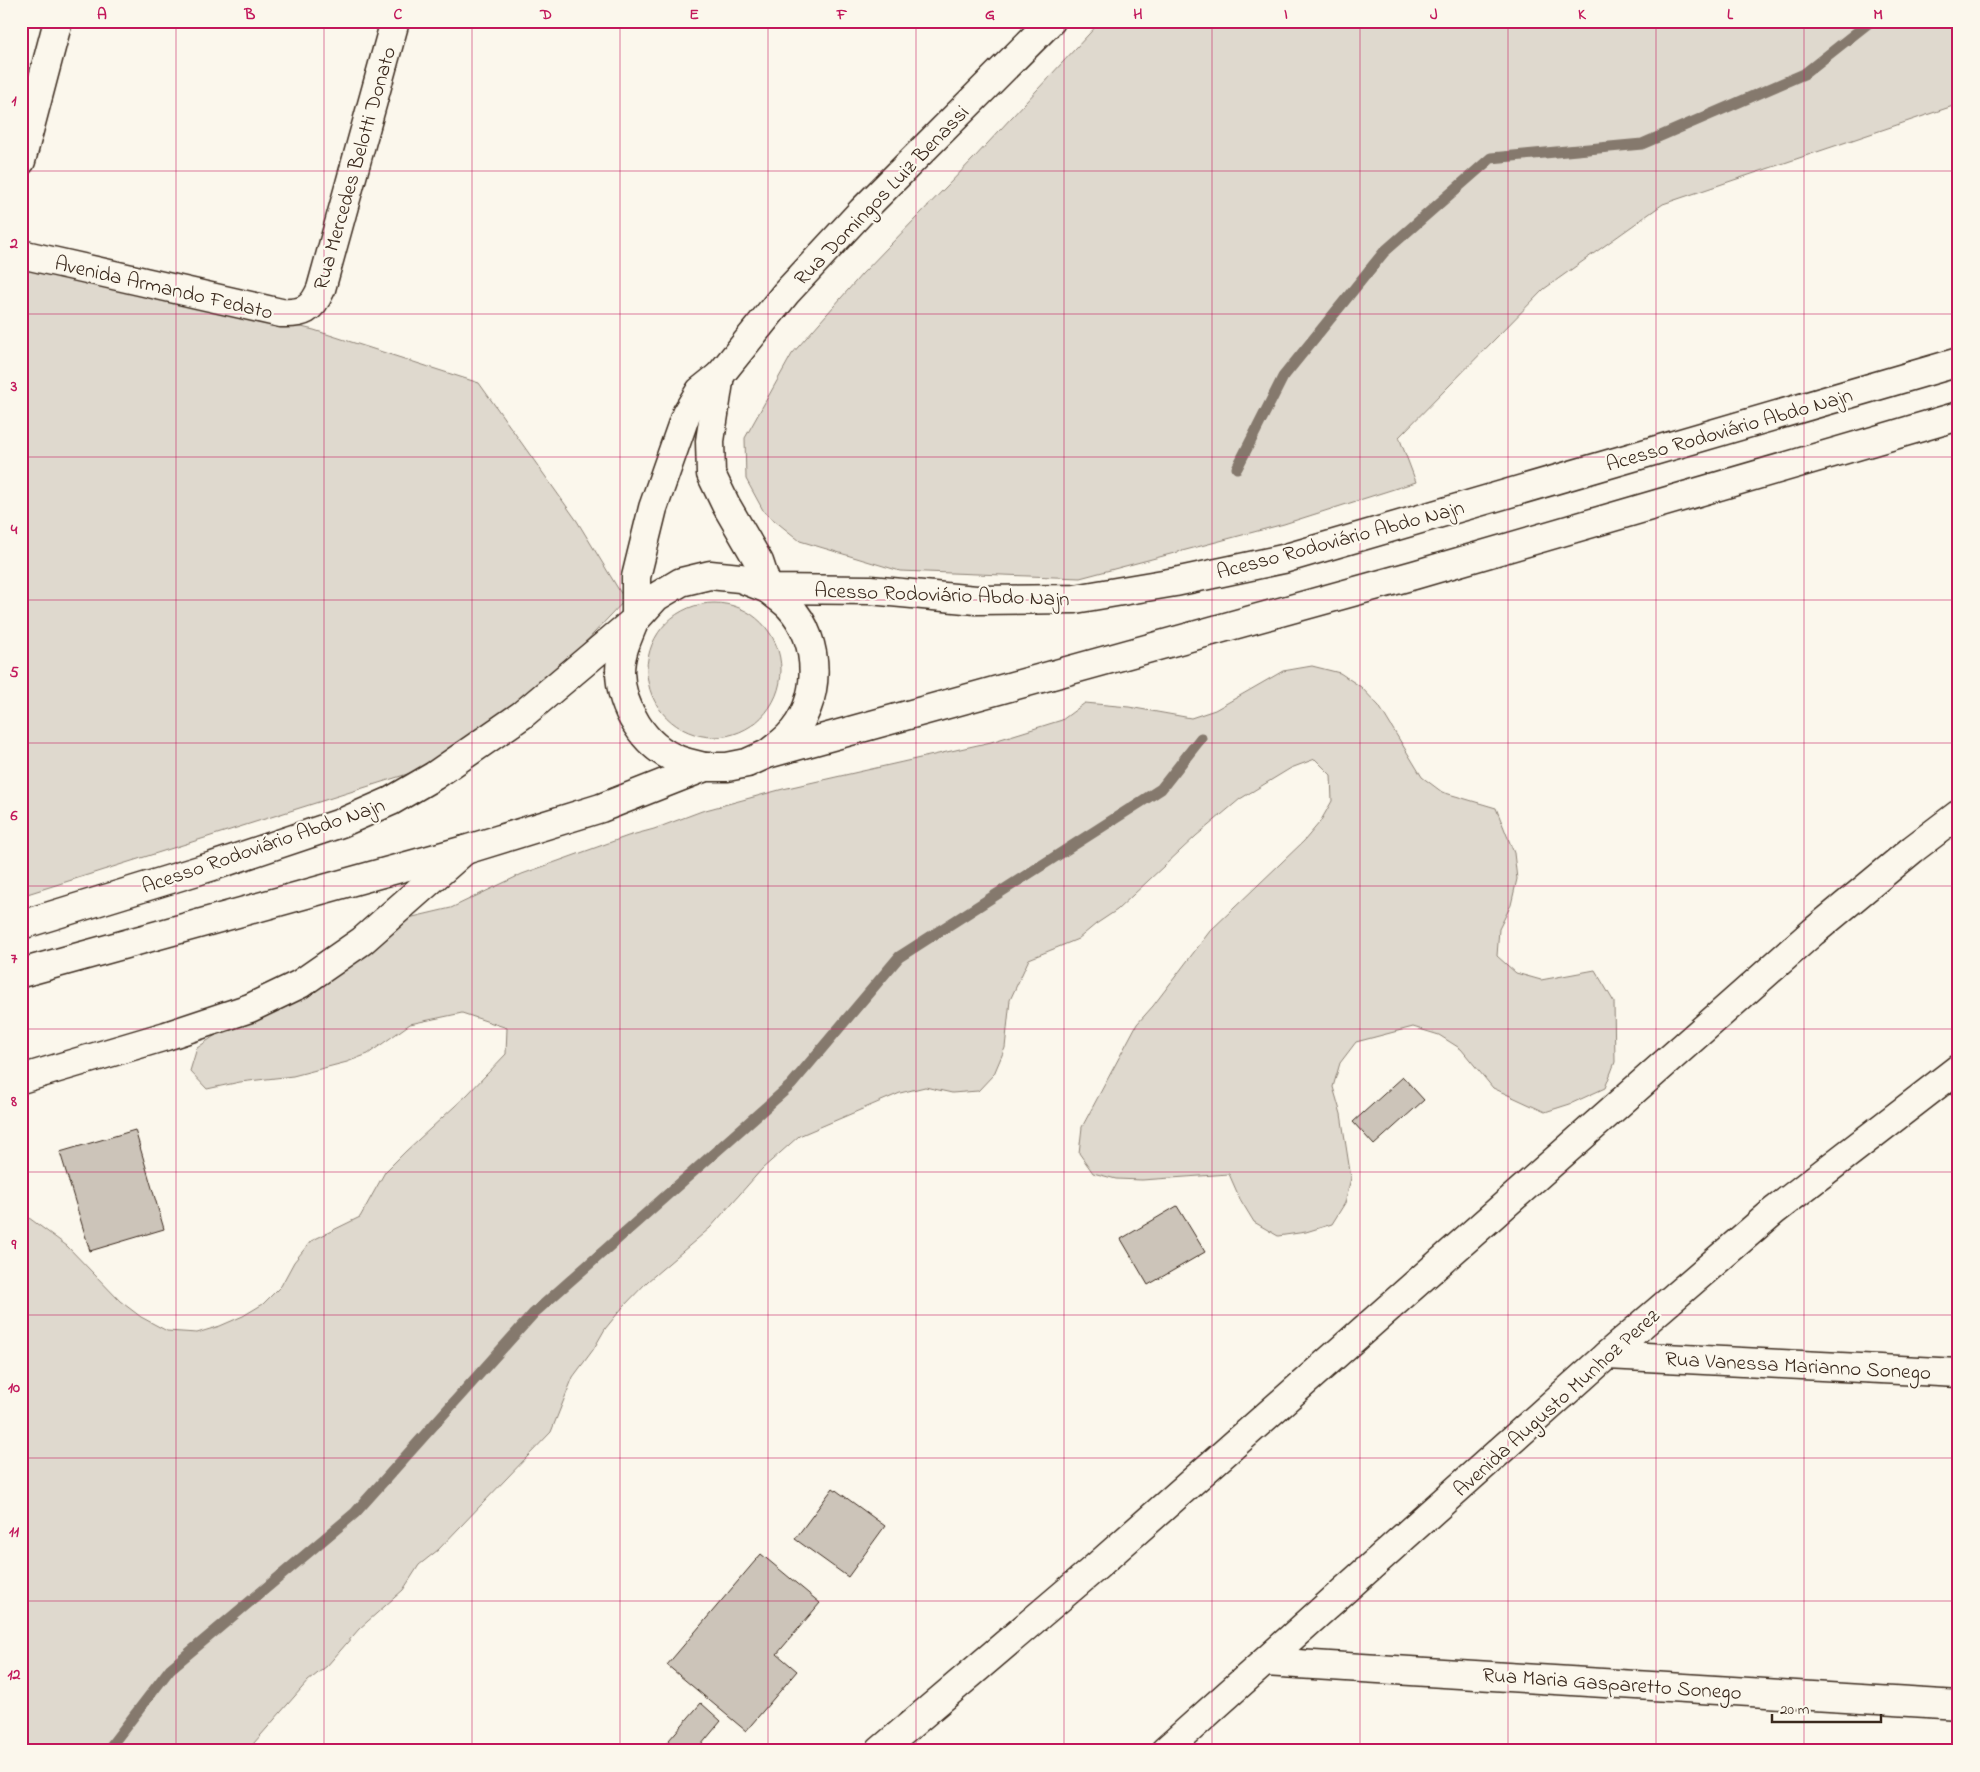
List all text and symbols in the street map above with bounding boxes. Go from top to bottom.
text: A [97,3,107,27]
text: B [244,3,256,27]
text: C [394,3,403,27]
text: D [539,3,552,27]
text: E [689,3,699,27]
text: F [836,3,848,27]
text: G [985,3,995,27]
text: H [1133,3,1143,27]
text: I [1284,3,1288,27]
text: J [1430,3,1438,27]
text: K [1578,3,1587,27]
text: L [1727,3,1734,27]
text: M [1873,3,1883,27]
street label: Rua Mercedes Belotti Donato [307,43,405,294]
text: 1 [11,89,17,113]
street label: Rua Domingos Luiz Benassi [788,99,978,295]
text: 2 [9,232,18,256]
street label: Avenida Armando Fedato [51,249,276,329]
text: 3 [10,375,18,399]
street label: Acesso Rodoviário Abdo Najn [1603,381,1856,481]
street label: Acesso Rodoviário Abdo Najn [1213,493,1468,588]
text: 4 [10,518,18,542]
street label: Acesso Rodoviário Abdo Najn [814,577,1070,615]
text: 5 [9,661,19,685]
street label: Acesso Rodoviário Abdo Najn [138,791,389,903]
text: 6 [9,804,18,828]
text: 7 [11,947,18,971]
text: 8 [10,1090,17,1114]
text: 9 [11,1233,17,1257]
street label: Avenida Augusto Munhoz Perez [1447,1302,1669,1506]
street label: Rua Vanessa Marianno Sonego [1664,1345,1932,1391]
text: 10 [8,1376,20,1400]
text: 11 [9,1520,20,1544]
street label: Rua Maria Gasparetto Sonego [1481,1661,1743,1711]
text: 12 [7,1663,21,1687]
scale bar [1772,1692,1881,1724]
text: 20 m [1780,1699,1810,1721]

